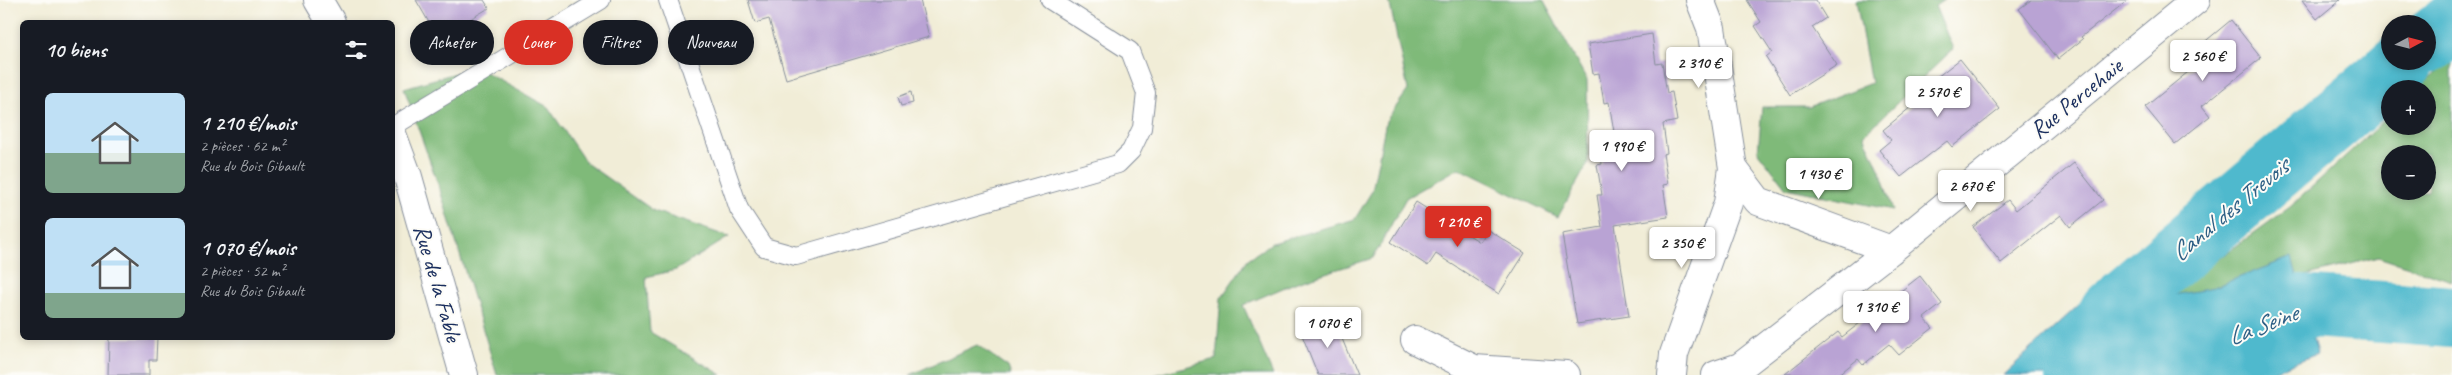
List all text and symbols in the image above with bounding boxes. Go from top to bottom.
north arrow [2381,15,2436,70]
map controls [2381,15,2436,200]
chip: Acheter [410,20,494,65]
chip: Louer [504,20,573,65]
chip: Filtres [583,20,658,65]
chip: Nouveau [668,20,754,65]
icon: filters [342,36,370,64]
text: 10 biens [45,37,106,63]
pin: 2 560 € [2157,39,2249,82]
pin: 2 310 € [1653,46,1745,89]
text: 2 560 € [2181,46,2225,66]
street label: Rue Percehaie [2023,50,2130,145]
text: 2 310 € [1677,53,1721,73]
pin: 2 570 € [1892,76,1984,118]
button: + [2381,80,2436,135]
text: 2 570 € [1916,82,1960,102]
text: 1 210 €/mois [200,110,296,136]
icon: home [85,113,145,173]
pin: 1 990 € [1576,130,1668,172]
text: 2 pièces · 62 m² [200,136,285,156]
text: 1 990 € [1600,136,1644,156]
button: − [2381,145,2436,200]
water label: Canal des Trevois [2164,148,2299,268]
text: Rue du Bois Gibault [200,156,304,176]
pin: 1 430 € [1773,158,1865,200]
text: 1 430 € [1797,164,1841,184]
pin: 2 670 € [1925,170,2017,212]
text: 2 670 € [1949,176,1993,196]
pin: 1 210 € [1412,206,1504,248]
text: 1 210 € [1436,212,1480,232]
street label: Rue de la Fable [407,221,470,347]
pin: 2 350 € [1636,226,1728,269]
text: 2 350 € [1660,233,1704,253]
text: 1 070 €/mois [200,235,296,261]
icon: home [85,238,145,298]
text: 2 pièces · 52 m² [200,261,285,281]
text: Rue du Bois Gibault [200,281,304,301]
pin: 1 310 € [1830,290,1922,333]
water label: La Seine [2223,296,2305,353]
text: 1 310 € [1854,297,1898,317]
pin: 1 070 € [1282,306,1374,349]
text: 1 070 € [1306,313,1350,333]

